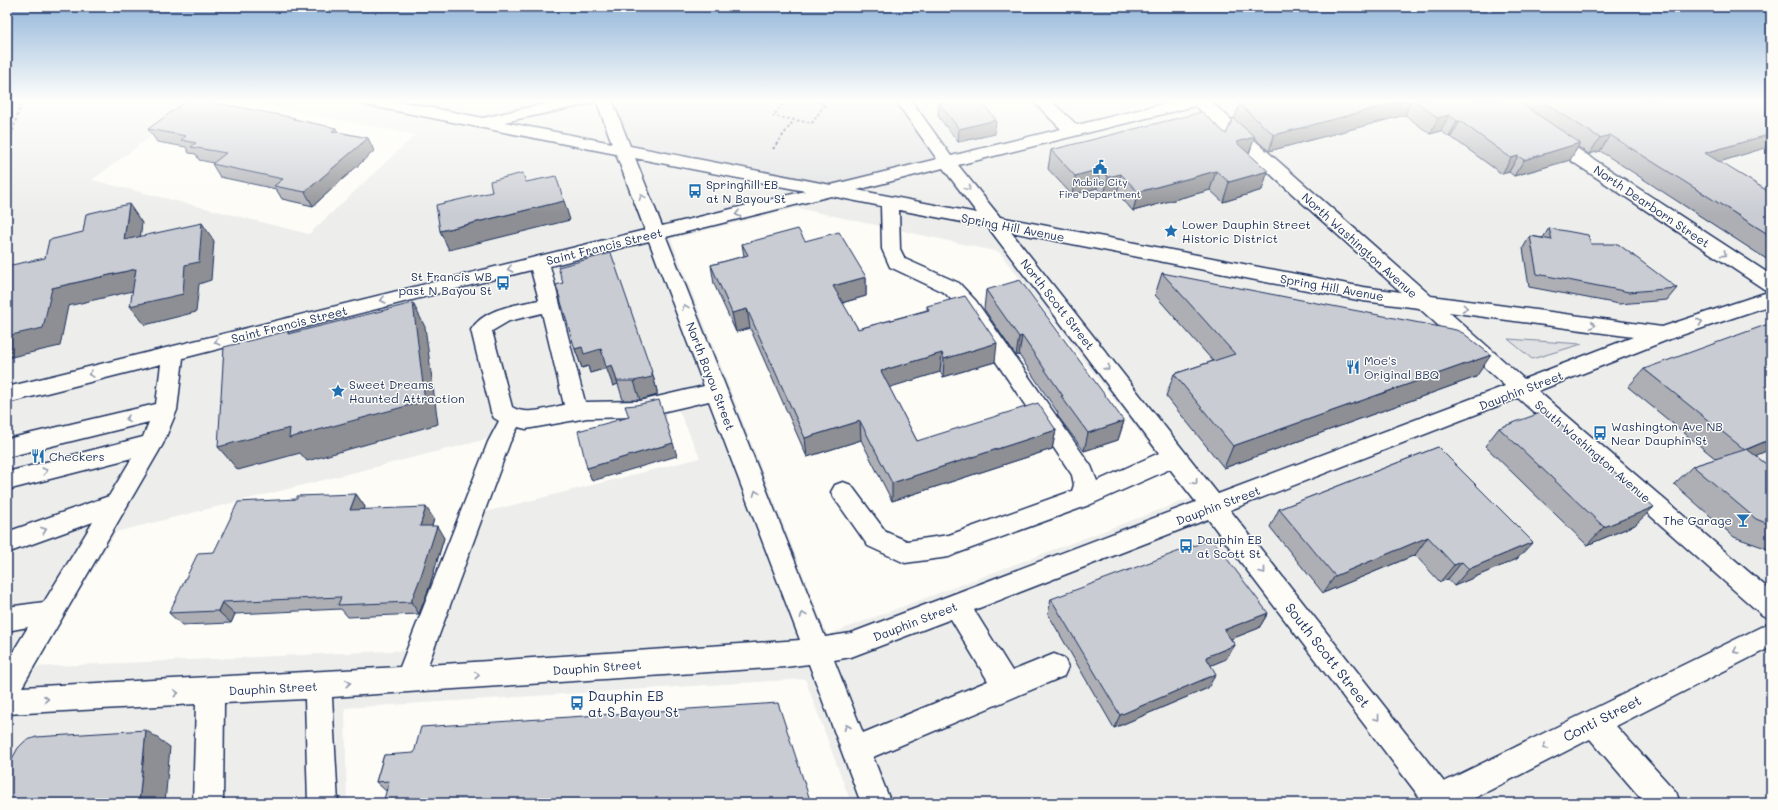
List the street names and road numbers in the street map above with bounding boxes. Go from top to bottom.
street label: North Dearborn Street [1591,161,1713,251]
street label: North Washington Avenue [1299,189,1421,301]
street label: Spring Hill Avenue [960,209,1066,245]
street label: Saint Francis Street [544,224,664,268]
street label: North Scott Street [1017,255,1099,353]
street label: Spring Hill Avenue [1279,270,1385,304]
street label: Saint Francis Street [229,302,349,346]
street label: North Bayou Street [683,320,739,432]
street label: Dauphin Street [1477,367,1565,413]
street label: South Washington Avenue [1532,396,1654,506]
street label: Dauphin Street [1174,482,1262,528]
street label: Dauphin Street [871,598,959,644]
street label: South Scott Street [1281,599,1375,711]
street label: Dauphin Street [552,656,642,678]
street label: Dauphin Street [228,678,318,698]
street label: Conti Street [1560,690,1644,746]

